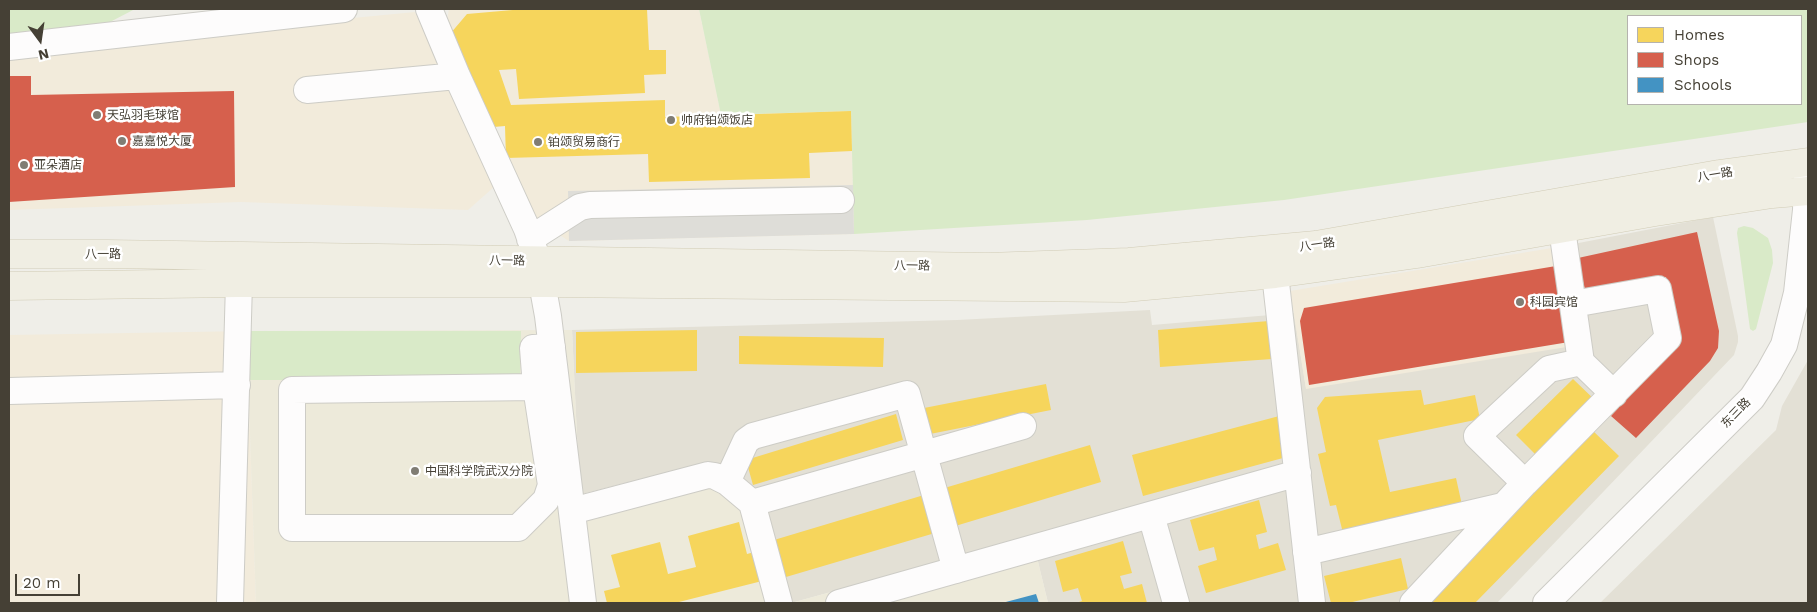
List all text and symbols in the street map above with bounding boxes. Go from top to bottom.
north arrow [15,15,65,65]
legend [1627,15,1802,105]
text: Homes [1674,26,1725,44]
text: N [37,46,51,64]
text: Shops [1674,51,1719,69]
text: Schools [1674,76,1732,94]
place label: 天弘羽毛球馆 [107,108,179,122]
marker: 天弘羽毛球馆 [91,109,103,121]
place label: 帅府铂颂饭店 [681,113,753,127]
marker: 帅府铂颂饭店 [665,114,677,126]
place label: 嘉嘉悦大厦 [132,134,192,148]
marker: 嘉嘉悦大厦 [116,135,128,147]
place label: 铂颂贸易商行 [548,135,620,149]
marker: 铂颂贸易商行 [532,136,544,148]
place label: 亚朵酒店 [34,158,82,172]
marker: 亚朵酒店 [18,159,30,171]
street label: 八一路 [1696,165,1734,185]
street label: 八一路 [1298,235,1336,255]
street label: 八一路 [85,247,121,261]
street label: 八一路 [489,253,525,269]
street label: 八一路 [894,258,930,274]
place label: 科园宾馆 [1530,295,1578,309]
marker: 科园宾馆 [1514,296,1526,308]
street label: 东三路 [1718,395,1754,431]
place label: 中国科学院武汉分院 [425,464,533,478]
marker: 中国科学院武汉分院 [409,465,421,477]
scale bar [18,564,82,596]
text: 20 m [23,574,61,592]

